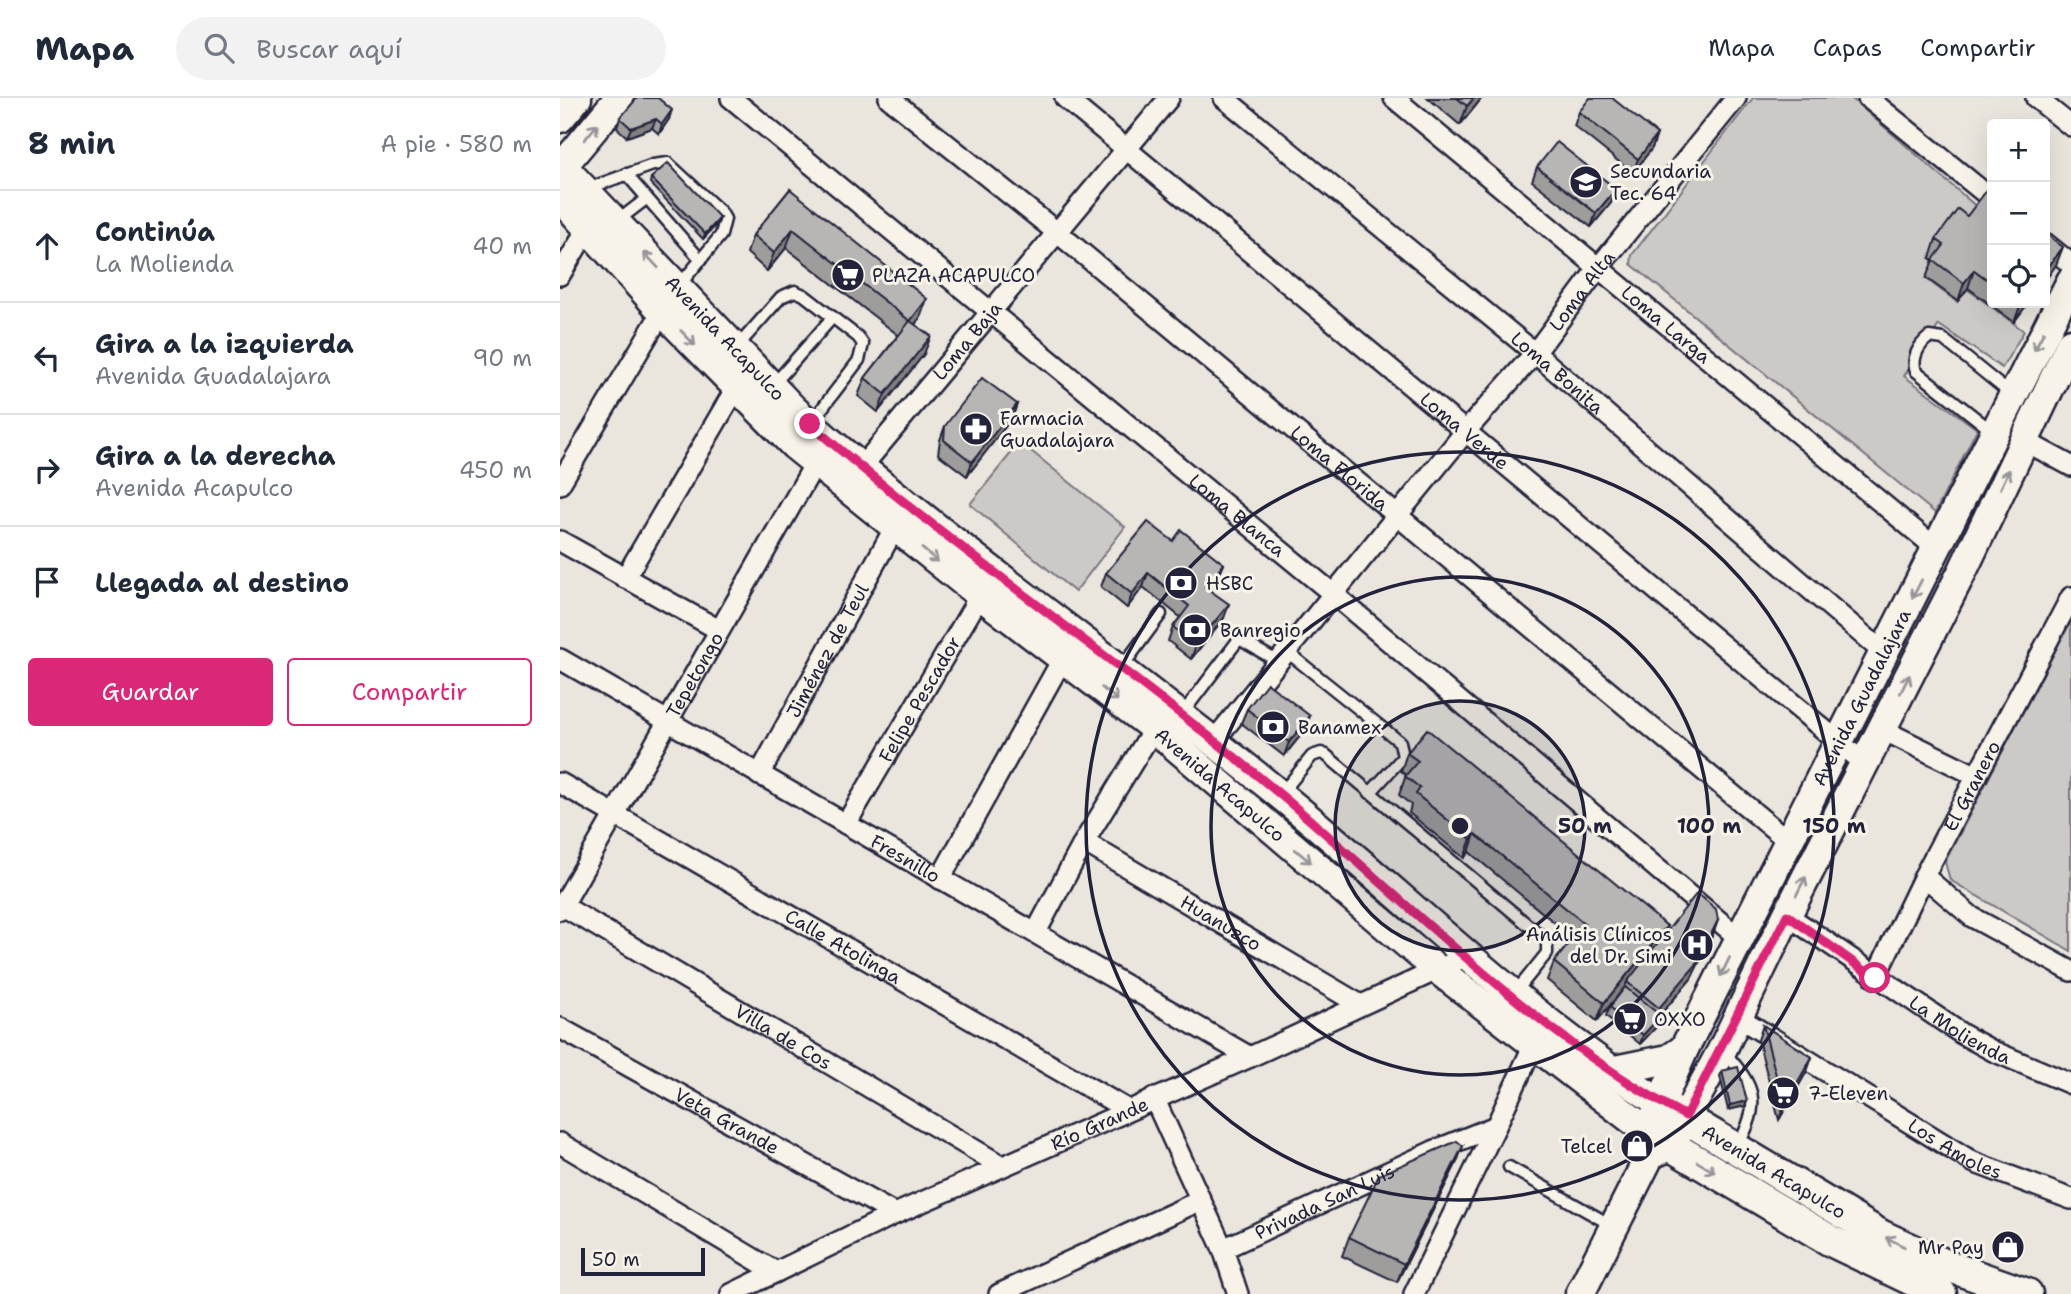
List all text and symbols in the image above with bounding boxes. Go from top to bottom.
search box [176,17,666,80]
text: Mapa [35,26,134,71]
icon: search [200,29,238,67]
text: Buscar aquí [256,31,402,66]
text: Mapa [1708,32,1775,64]
text: Capas [1813,32,1882,64]
text: Compartir [1920,32,2036,64]
map controls [1987,119,2050,308]
button: + [1987,119,2050,182]
text: 8 min [28,123,115,164]
one-way arrow [583,124,599,142]
text: A pie · 580 m [380,129,532,159]
place label: Secundaria Tec. 64 [1610,159,1711,206]
school or university icon: Secundaria Tec. 64 [1567,163,1605,201]
button: − [1987,182,2050,245]
text: Continúa [95,214,215,249]
icon: ahead [28,227,66,265]
text: 40 m [472,231,532,261]
street label: Loma Alta [1544,245,1621,336]
button: locate [1987,245,2050,308]
text: La Molienda [95,249,234,279]
one-way arrow [642,252,659,269]
supermarket icon: PLAZA ACAPULCO [829,256,867,294]
place label: PLAZA ACAPULCO [872,263,1035,288]
street label: Avenida Acapulco [659,270,791,406]
street label: Loma Larga [1616,280,1716,369]
street label: Loma Baja [927,296,1008,386]
text: Gira a la izquierda [95,326,354,361]
street label: Loma Bonita [1505,326,1609,420]
one-way arrow [679,329,696,346]
one-way arrow [2032,330,2045,351]
icon: left [28,339,66,377]
text: 90 m [472,343,532,373]
text: Avenida Guadalajara [95,361,331,391]
street label: Loma Verde [1415,387,1514,475]
place label: Farmacia Guadalajara [1000,406,1114,453]
route end [794,408,825,439]
pharmacy icon: Farmacia Guadalajara [957,410,995,448]
street label: Loma Florida [1285,420,1394,516]
text: Gira a la derecha [95,438,336,473]
icon: right [28,451,66,489]
text: 450 m [459,455,532,485]
street label: Loma Blanca [1184,468,1291,563]
one-way arrow [1999,469,2012,490]
text: Avenida Acapulco [95,473,293,503]
one-way arrow [921,547,939,563]
icon: arrive [28,563,66,601]
bank icon: HSBC [1162,564,1200,602]
text: Llegada al destino [95,565,349,600]
place label: HSBC [1206,571,1253,596]
one-way arrow [1909,578,1923,599]
street label: Jiménez de Teul [781,579,875,722]
street label: Avenida Guadalajara [1807,605,1917,790]
bank icon: Banregio [1176,611,1214,649]
place label: Banregio [1220,618,1301,643]
street label: Tepetongo [660,627,729,722]
street label: Felipe Pescador [873,632,967,767]
button: Guardar [28,658,273,726]
button: Compartir [287,658,532,726]
one-way arrow [1898,674,1912,694]
one-way arrow [1100,687,1119,702]
bank icon: Banamex [1254,708,1292,746]
place label: Banamex [1298,715,1381,740]
street label: Avenida Acapulco [1149,722,1290,847]
street label: El Granero [1938,736,2006,836]
text: 50 m [1558,812,1612,840]
text: 100 m [1677,812,1741,840]
text: 150 m [1802,812,1866,840]
centre of rings [1448,814,1472,838]
street label: Fresnillo [866,829,945,889]
one-way arrow [1294,848,1312,864]
one-way arrow [1795,876,1809,897]
street label: Huanuzco [1176,890,1266,957]
street label: Calle Atolinga [780,903,906,990]
place label: Análisis Clínicos del Dr. Simi [1526,922,1672,969]
hospital icon: Análisis Clínicos del Dr. Simi [1678,926,1716,964]
one-way arrow [1717,956,1731,977]
route start [1859,962,1890,993]
street label: La Molienda [1904,990,2015,1070]
street label: Villa de Cos [730,998,836,1075]
supermarket icon: OXXO [1611,1000,1649,1038]
place label: OXXO [1654,1007,1706,1032]
supermarket icon: 7-Eleven [1764,1074,1802,1112]
place label: 7-Eleven [1808,1081,1888,1106]
street label: Veta Grande [670,1082,784,1160]
street label: Río Grande [1047,1092,1152,1157]
street label: Los Amoles [1903,1113,2005,1185]
street label: Avenida Acapulco [1697,1119,1851,1225]
shop icon: Telcel [1618,1127,1656,1165]
place label: Telcel [1561,1134,1612,1159]
street label: Privada San Luis [1251,1159,1399,1245]
one-way arrow [1695,1160,1715,1174]
shop icon: Mr Pay [1989,1228,2027,1266]
one-way arrow [1885,1235,1906,1249]
place label: Mr Pay [1918,1235,1984,1260]
scale bar [581,1245,705,1277]
text: 50 m [592,1247,640,1272]

